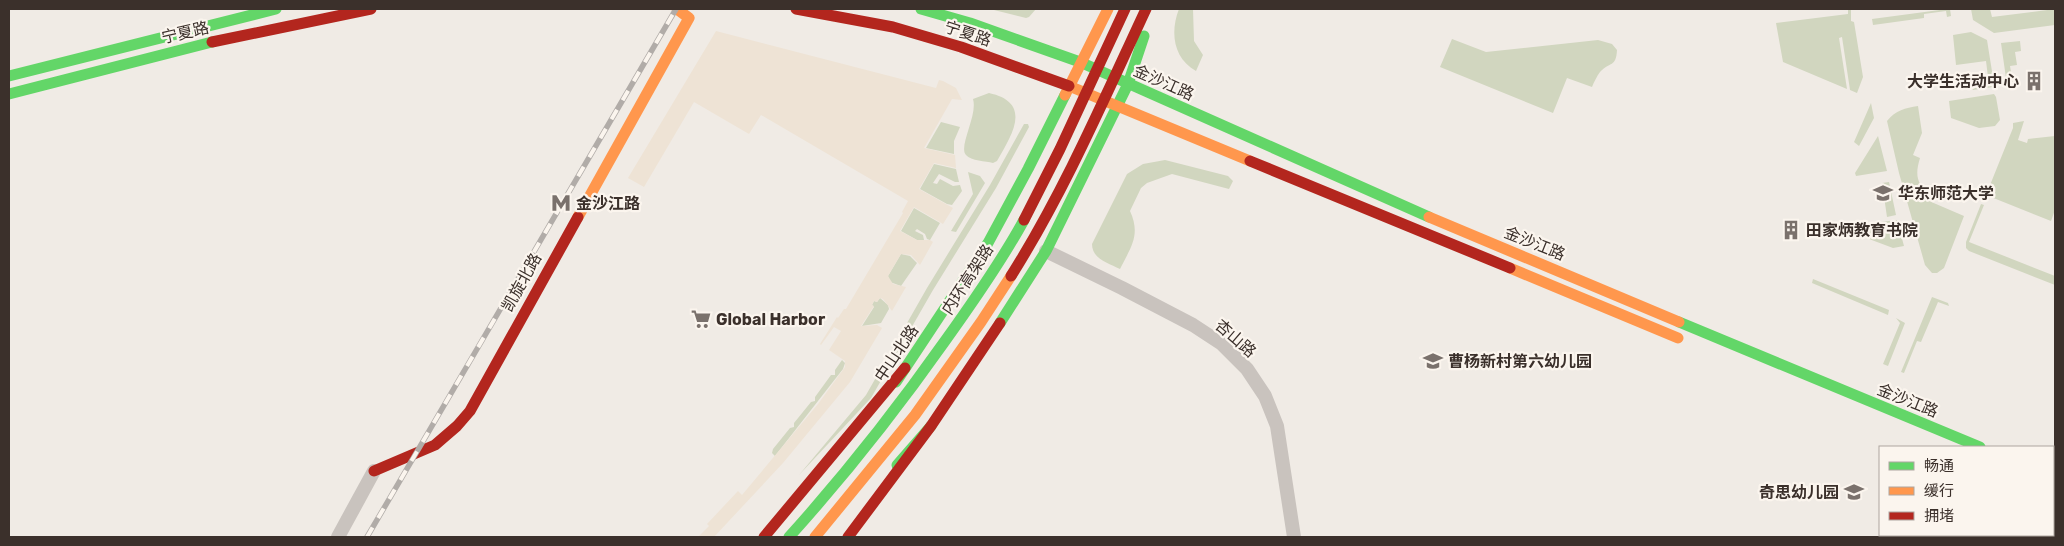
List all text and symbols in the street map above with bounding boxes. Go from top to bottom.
street label: 宁夏路 [942,17,994,50]
street label: 宁夏路 [160,18,211,47]
street label: 金沙江路 [1131,61,1197,104]
building icon: 大学生活动中心 [2023,70,2045,92]
place label: 大学生活动中心 [1907,72,2019,91]
school or university icon: 华东师范大学 [1872,182,1894,204]
place label: 华东师范大学 [1898,184,1994,203]
metro station icon: 金沙江路 [550,192,572,214]
place label: 金沙江路 [576,194,640,213]
building icon: 田家炳教育书院 [1780,219,1802,241]
place label: 田家炳教育书院 [1806,221,1918,240]
street label: 金沙江路 [1502,223,1568,264]
street label: 内环高架路 [938,241,997,318]
street label: 凯旋北路 [498,250,545,315]
supermarket icon: Global Harbor [690,308,712,330]
place label: Global Harbor [716,310,826,329]
street label: 杏山路 [1211,315,1260,361]
street label: 中山北路 [871,321,922,385]
school or university icon: 曹杨新村第六幼儿园 [1422,350,1444,372]
place label: 曹杨新村第六幼儿园 [1448,352,1592,371]
street label: 金沙江路 [1875,380,1941,421]
legend [1879,446,2054,536]
text: 畅通 [1924,457,1954,475]
school or university icon: 奇思幼儿园 [1843,481,1865,503]
text: 缓行 [1924,482,1954,500]
place label: 奇思幼儿园 [1759,483,1839,502]
text: 拥堵 [1924,507,1954,525]

